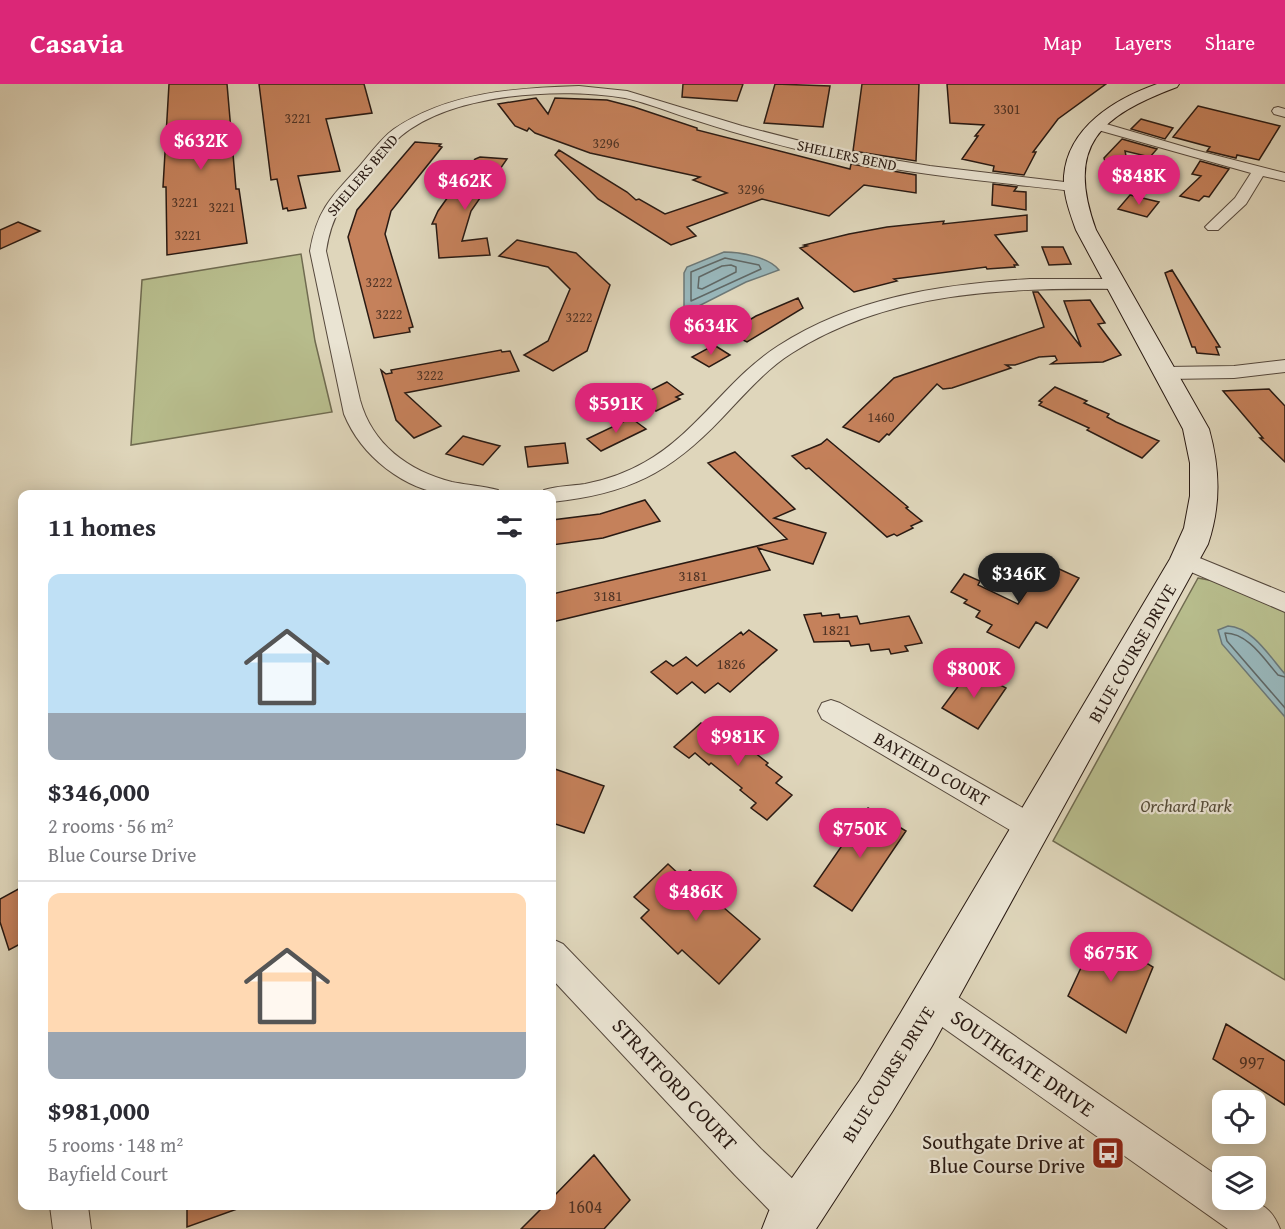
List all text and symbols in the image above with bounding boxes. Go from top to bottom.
text: Casavia [30,22,124,63]
text: Map [1043,27,1082,58]
text: Layers [1115,27,1172,58]
text: Share [1205,27,1255,58]
house number: 3301 [994,99,1020,119]
house number: 3221 [285,108,311,128]
pin: $632K [159,120,243,171]
text: $632K [174,125,228,154]
street label: SHELLERS BEND [321,129,403,221]
house number: 3296 [593,133,620,153]
street label: SHELLERS BEND [795,134,899,176]
pin: $848K [1097,155,1181,206]
pin: $462K [423,160,507,211]
text: $848K [1112,160,1166,189]
text: $462K [438,165,492,194]
house number: 3296 [738,179,765,199]
house number: 3221 [172,192,198,212]
house number: 3221 [209,197,235,217]
house number: 3221 [175,225,201,245]
house number: 3222 [366,272,392,292]
house number: 3222 [376,304,402,324]
pin: $634K [669,305,753,356]
house number: 3222 [566,307,592,327]
text: $634K [684,310,738,339]
house number: 3222 [417,365,443,385]
pin: $591K [574,383,658,434]
text: $591K [589,388,643,417]
house number: 1460 [868,407,895,427]
text: 11 homes [48,507,156,546]
icon: filters [493,510,526,543]
pin: $346K [977,553,1061,604]
text: $346K [992,558,1046,587]
house number: 3181 [679,565,707,586]
street label: BLUE COURSE DRIVE [1081,579,1183,727]
house number: 3181 [594,585,622,606]
icon: home [233,613,341,721]
house number: 1821 [822,619,850,640]
pin: $800K [932,648,1016,699]
house number: 1826 [717,653,745,674]
text: $800K [947,653,1001,682]
pin: $981K [696,716,780,767]
text: $981K [711,721,765,750]
street label: BAYFIELD COURT [869,725,995,813]
text: $346,000 [48,772,150,811]
park label: Orchard Park [1140,792,1232,819]
pin: $750K [818,808,902,859]
text: 2 rooms · 56 m² [48,811,174,840]
text: $750K [833,813,887,842]
text: Blue Course Drive [48,840,196,869]
pin: $486K [654,871,738,922]
text: $486K [669,876,723,905]
icon: home [233,932,341,1040]
pin: $675K [1069,932,1153,983]
text: $675K [1084,937,1138,966]
street label: BLUE COURSE DRIVE [835,1001,941,1147]
street label: SOUTHGATE DRIVE [945,1002,1102,1124]
street label: STRATFORD COURT [605,1011,745,1157]
house number: 997 [1239,1049,1265,1076]
map controls [1212,1090,1266,1210]
button: locate [1212,1090,1266,1144]
text: $981,000 [48,1091,150,1130]
place label: Southgate Drive at Blue Course Drive [922,1126,1086,1181]
text: 5 rooms · 148 m² [48,1130,183,1159]
bus stop icon: Southgate Drive at Blue Course Drive [1090,1135,1126,1171]
button: layers [1212,1156,1266,1210]
text: Bayfield Court [48,1159,168,1188]
house number: 1604 [568,1193,602,1220]

